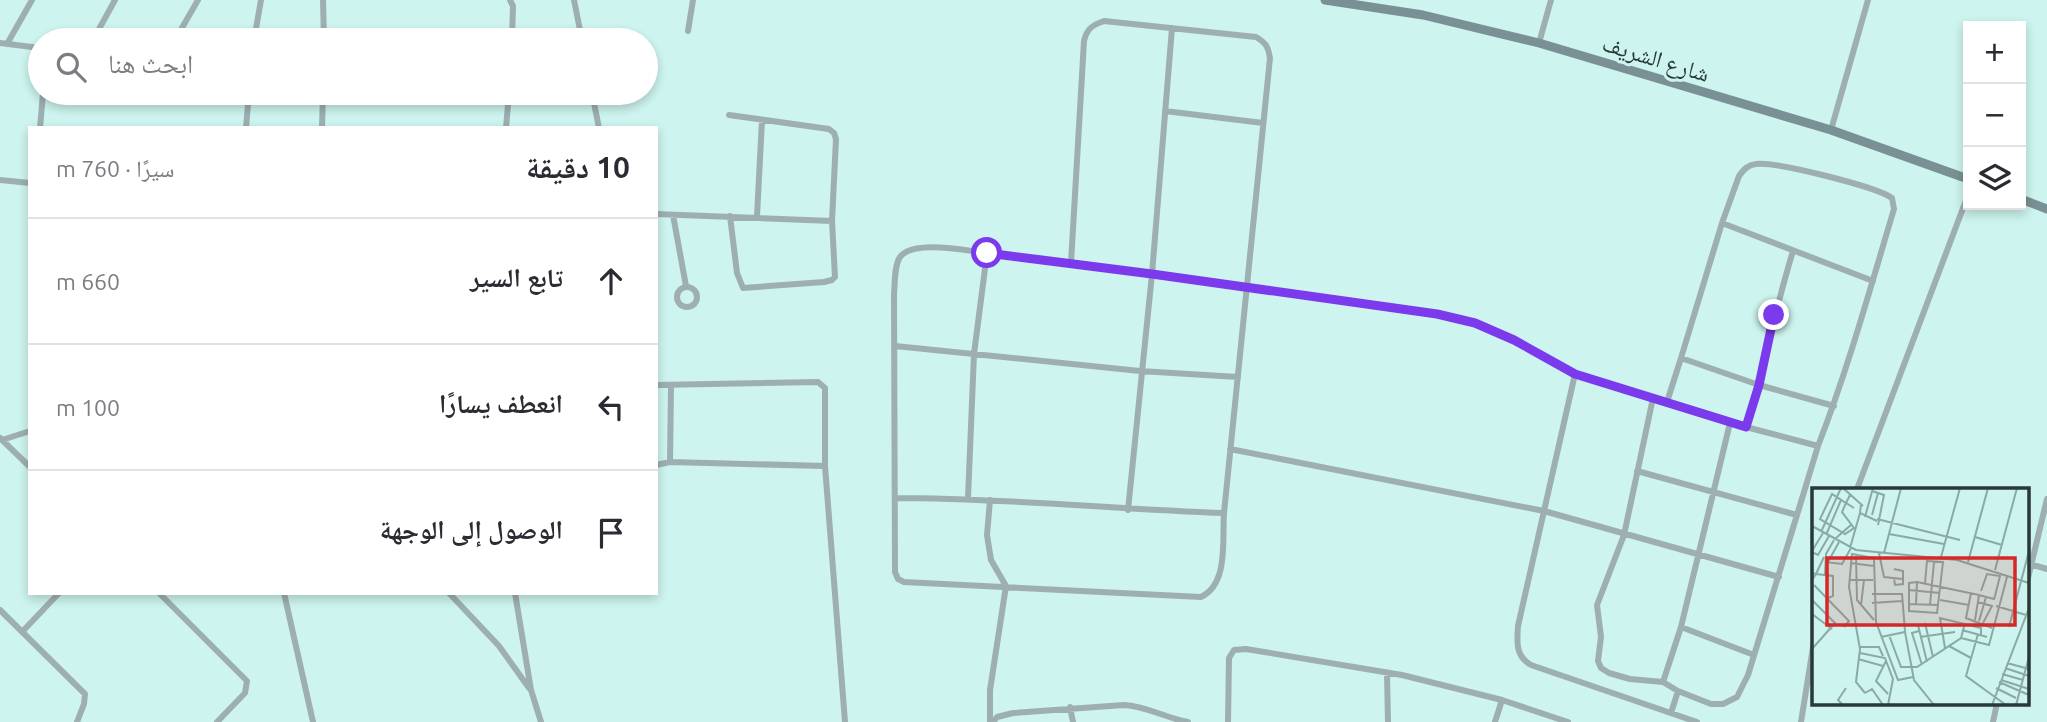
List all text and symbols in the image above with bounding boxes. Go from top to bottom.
map controls [1963,21,2026,210]
button: + [1963,21,2026,84]
search box [28,28,658,105]
street label: شارع الشريف [1599,30,1713,89]
icon: search [52,48,90,86]
text: ابحث هنا [108,49,193,78]
button: − [1963,84,2026,147]
button: layers [1963,147,2026,210]
text: 10 دقيقة [526,150,630,184]
text: سيرًا · 760 m [56,156,174,181]
route start [971,237,1002,268]
icon: ahead [592,262,630,300]
text: تابع السير [470,263,563,292]
text: 660 m [56,269,120,294]
route end [1758,299,1789,330]
icon: left [592,388,630,426]
text: انعطف يسارًا [439,389,563,418]
text: 100 m [56,395,120,420]
inset map [1812,488,2030,704]
icon: arrive [592,514,630,552]
text: الوصول إلى الوجهة [380,515,563,544]

